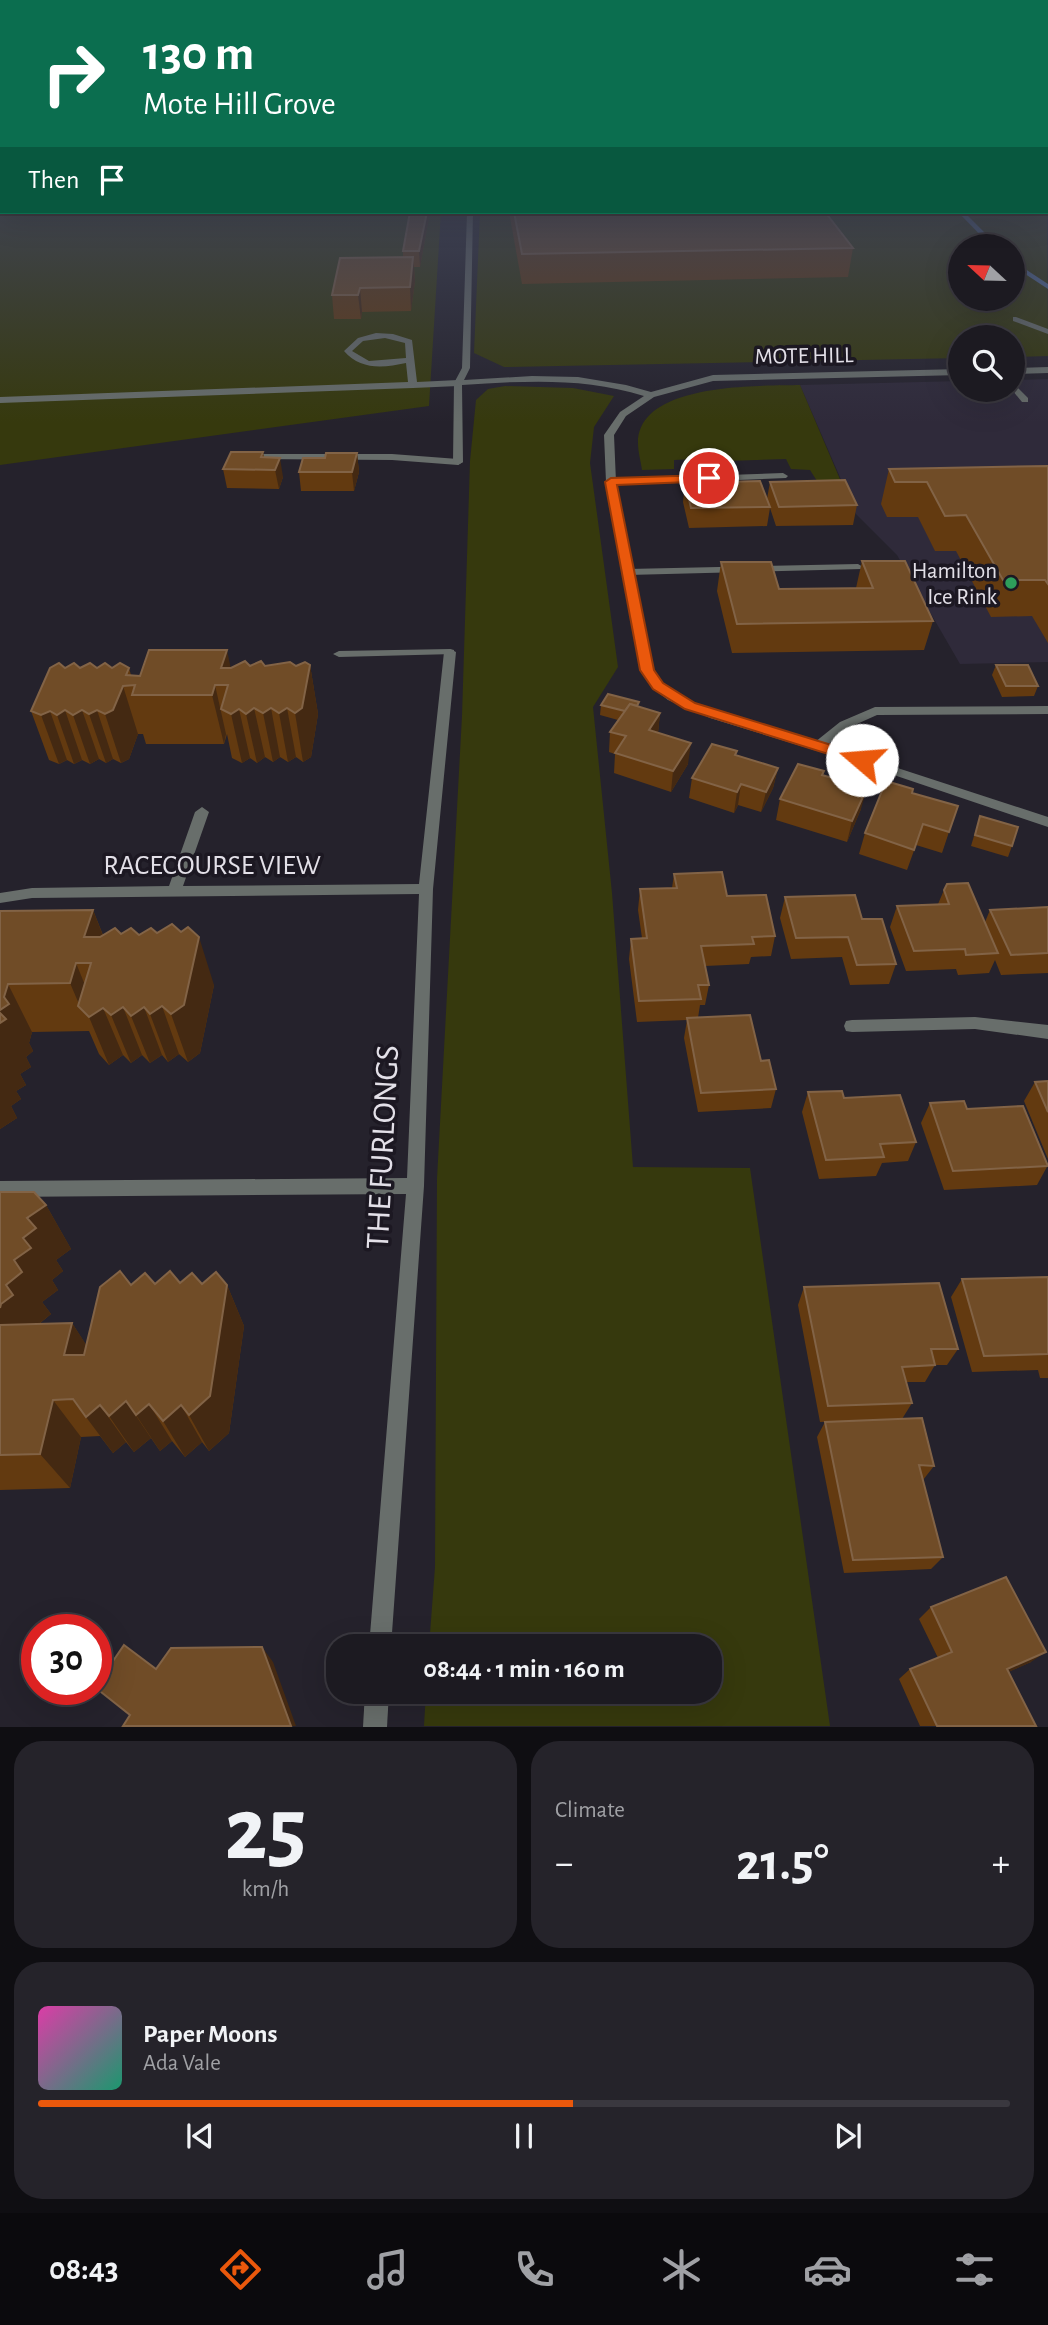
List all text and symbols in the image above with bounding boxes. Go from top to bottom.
icon: right [28,28,119,119]
text: 130 m [143,30,254,79]
text: Mote Hill Grove [143,88,336,120]
icon: arrive [93,161,131,199]
text: Then [28,167,79,193]
north arrow [948,234,1026,312]
map controls [948,234,1025,402]
button: search [948,325,1025,402]
street label: MOTE HILL [754,344,854,369]
pin [679,448,739,508]
icon: arrive [690,459,728,497]
place label: Hamilton Ice Rink [912,560,997,609]
marker: Hamilton Ice Rink [1003,575,1019,591]
position arrow [825,723,899,797]
street label: RACECOURSE VIEW [103,852,321,880]
street label: THE FURLONGS [362,1044,405,1250]
speed limit sign: 30 [21,1614,112,1705]
text: 08:44 · 1 min · 160 m [423,1656,625,1682]
text: 25 [224,1785,307,1876]
text: Climate [555,1799,625,1822]
text: 21.5° [736,1837,829,1889]
text: − [555,1845,573,1883]
text: + [992,1845,1010,1883]
text: km/h [242,1878,289,1901]
text: Paper Moons [143,2021,278,2047]
text: Ada Vale [143,2052,221,2075]
icon: previous [181,2117,219,2155]
icon: pause [505,2117,543,2155]
icon: next [829,2117,867,2155]
icon: directions [216,2245,265,2294]
icon: music [363,2245,412,2294]
icon: phone [510,2245,559,2294]
icon: climate [657,2245,706,2294]
icon: car [803,2245,852,2294]
icon: filters [950,2245,999,2294]
text: 08:43 [49,2253,119,2285]

